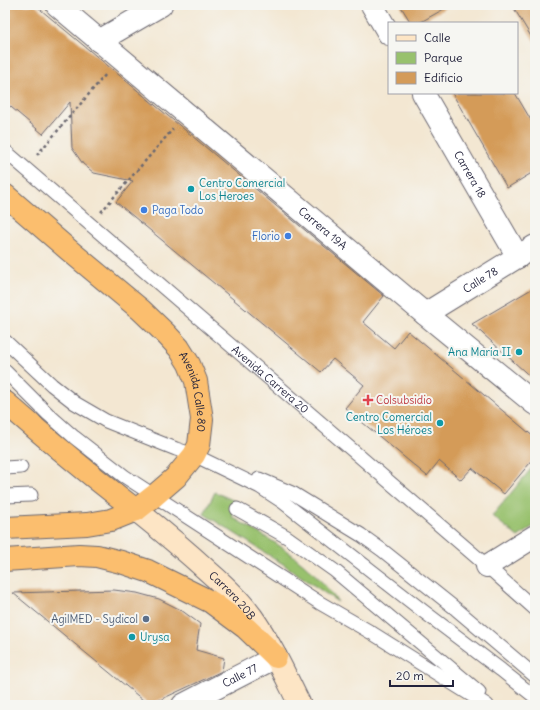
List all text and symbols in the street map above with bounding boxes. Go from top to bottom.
legend [388,22,518,94]
text: Calle [424,30,451,45]
text: Parque [424,50,463,65]
text: Edificio [424,70,463,85]
street label: Carrera 18 [451,148,489,200]
place label: Centro Comercial Los Heroes [199,176,285,203]
marker: Centro Comercial Los Heroes [186,184,196,194]
place label: Paga Todo [152,203,204,217]
street label: Carrera 19A [296,204,350,252]
marker: Paga Todo [139,205,149,215]
place label: Florio [252,229,280,243]
marker: Florio [283,231,293,241]
street label: Calle 78 [460,264,500,296]
street label: Avenida Carrera 20 [229,342,312,416]
place label: Ana María II [448,345,511,359]
marker: Ana María II [514,347,524,357]
street label: Avenida Calle 80 [176,349,209,433]
place label: Colsubsidio [376,393,432,407]
marker: Colsubsidio [363,395,373,405]
place label: Centro Comercial Los Héroes [346,410,432,437]
marker: Centro Comercial Los Héroes [435,418,445,428]
street label: Carrera 20B [206,568,259,623]
place label: AgilMED - Sydicol [51,612,138,626]
marker: AgilMED - Sydicol [141,614,151,624]
place label: Urysa [140,630,169,644]
marker: Urysa [127,632,137,642]
street label: Calle 77 [220,660,260,691]
scale bar [390,662,453,688]
text: 20 m [396,668,424,683]

